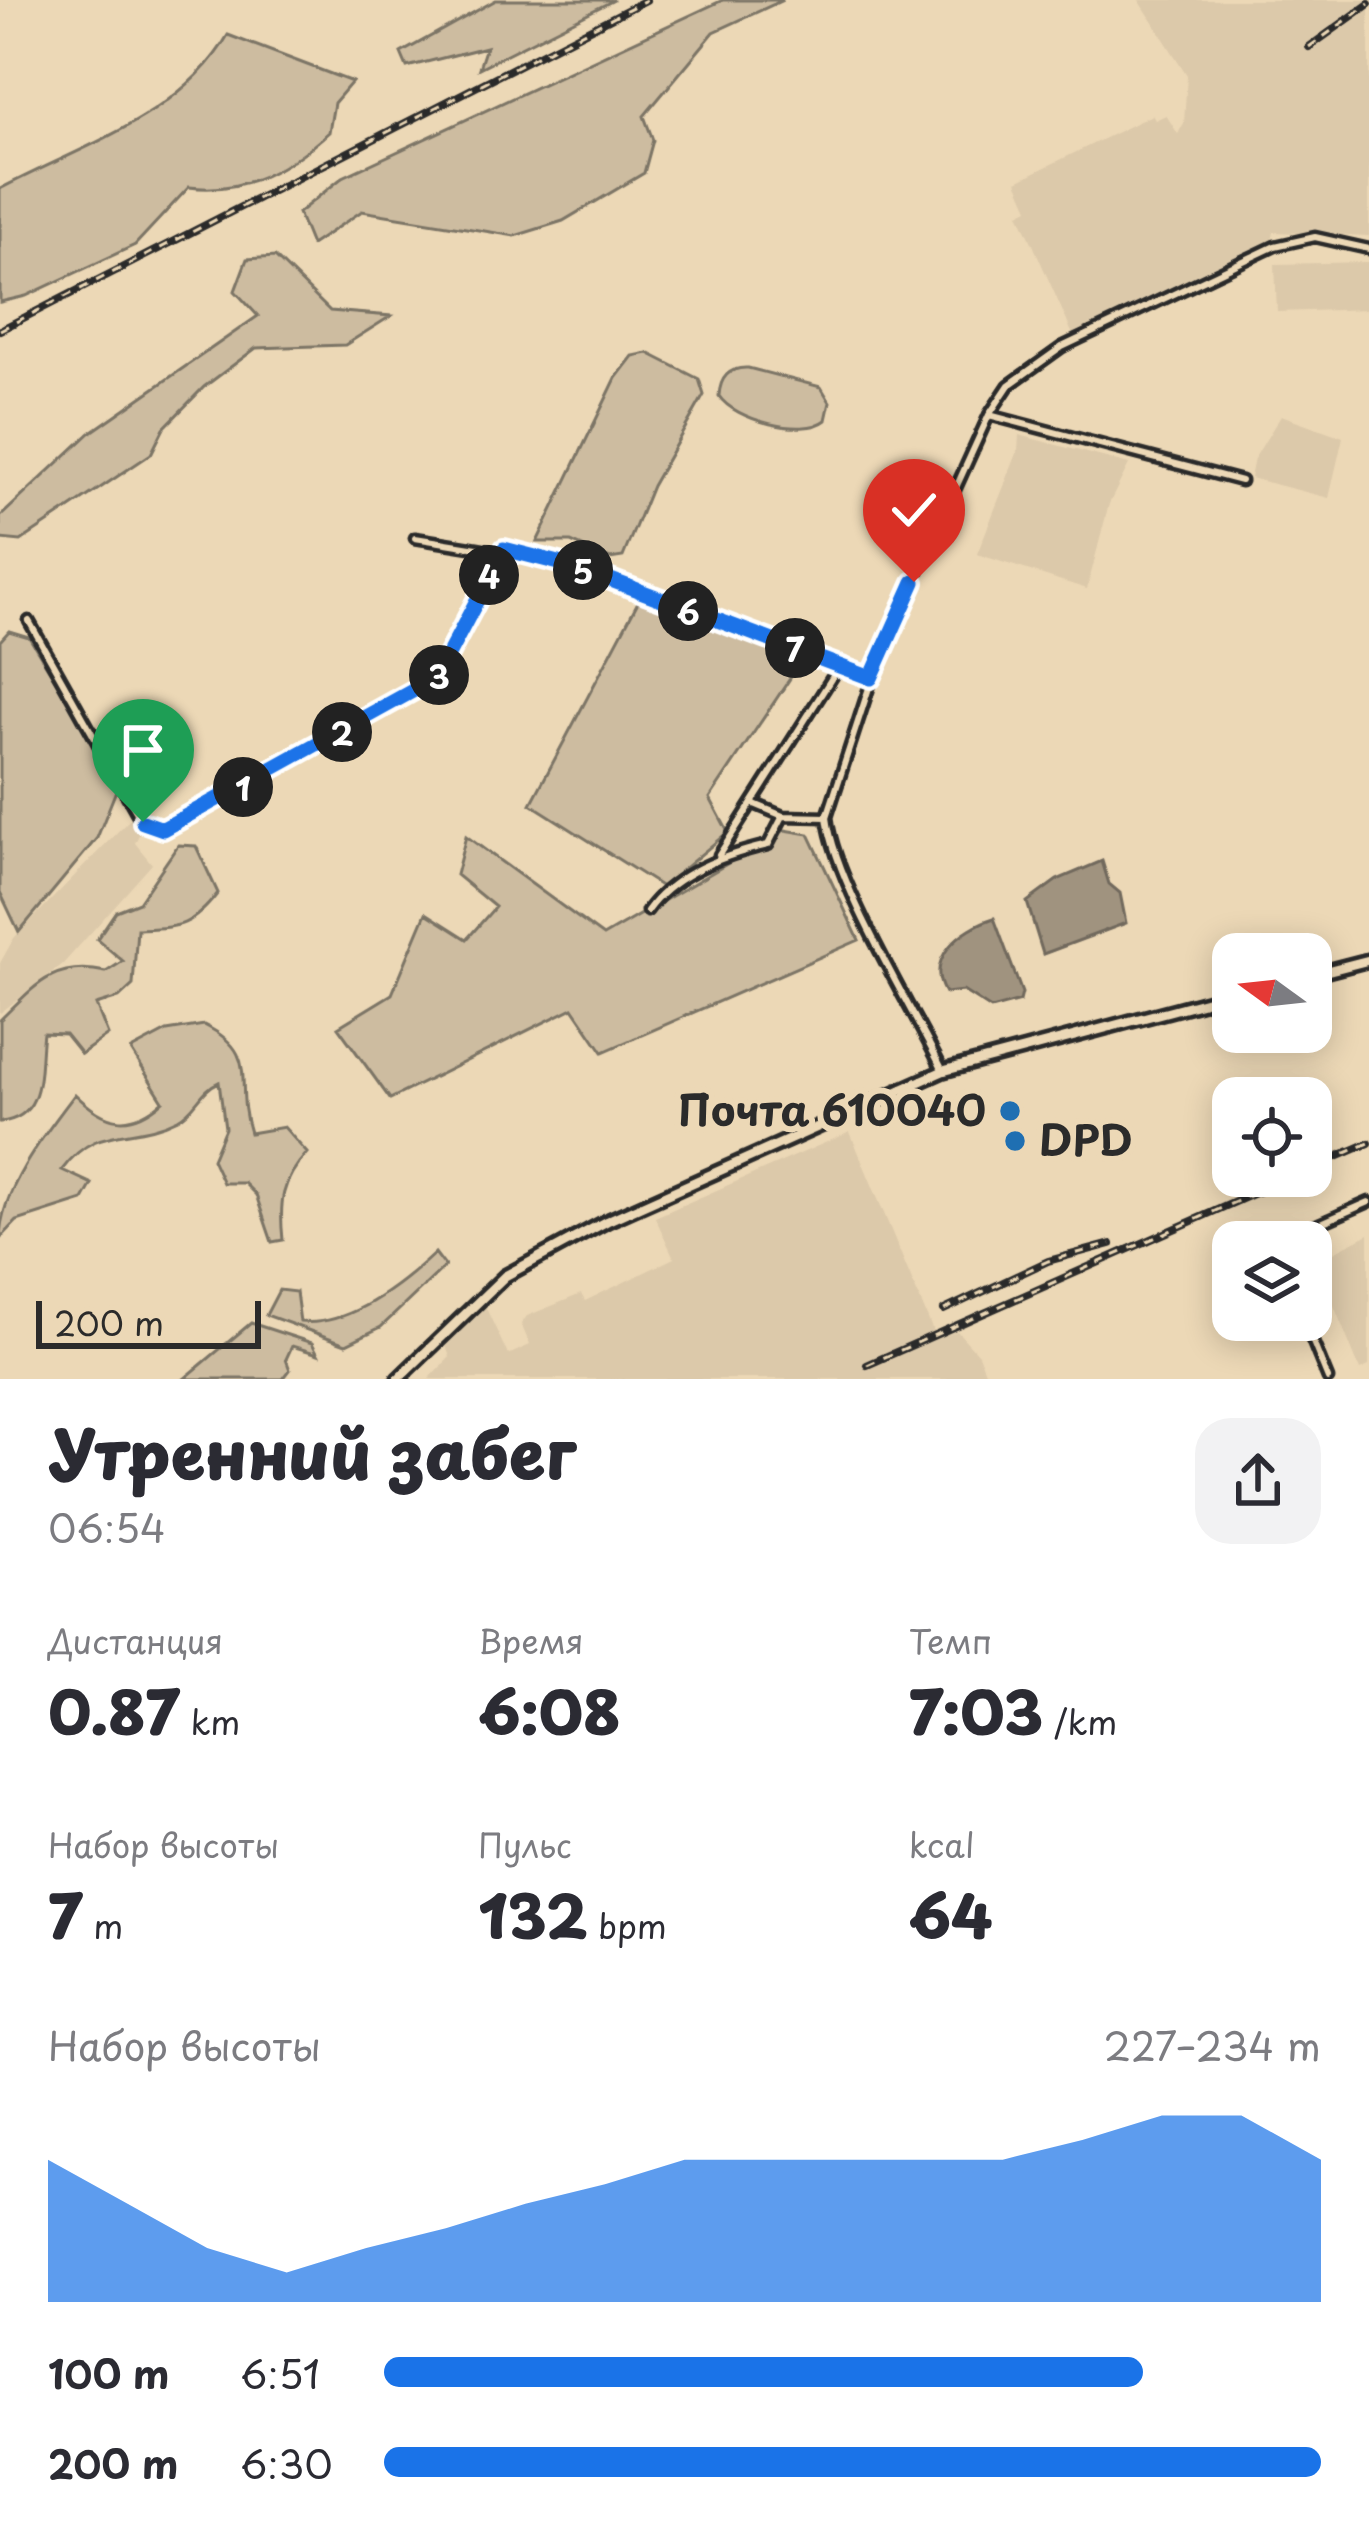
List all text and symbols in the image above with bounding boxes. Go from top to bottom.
pin [863,459,965,582]
icon: check [881,477,947,543]
pin: 5 [553,540,613,600]
pin: 4 [459,545,519,605]
text: 5 [572,545,594,595]
text: 4 [478,550,500,600]
pin: 6 [658,581,718,641]
text: 6 [676,586,700,636]
pin: 7 [765,618,825,678]
text: 7 [786,623,804,673]
pin: 3 [409,645,469,705]
text: 3 [428,650,450,700]
pin [92,699,194,822]
pin: 2 [312,702,372,762]
text: 2 [330,707,354,757]
icon: arrive [110,717,176,783]
pin: 1 [213,757,273,817]
text: 1 [235,762,251,812]
north arrow [1212,933,1332,1053]
map controls [1212,933,1332,1341]
place label: Почта 610040 [678,1077,986,1140]
button: locate [1212,1077,1332,1197]
marker: Почта 610040 [997,1098,1023,1124]
place label: DPD [1039,1107,1133,1170]
marker: DPD [1002,1128,1028,1154]
button: layers [1212,1221,1332,1341]
scale bar [36,1295,261,1348]
text: 200 m [54,1297,164,1347]
text: Утренний забег [48,1402,576,1501]
button: share [1195,1418,1321,1544]
text: 06:54 [48,1497,166,1556]
text: Дистанция [48,1615,223,1665]
text: Время [478,1615,584,1665]
text: Темп [909,1615,992,1665]
text: 0.87 [48,1665,180,1755]
text: 6:08 [478,1665,621,1755]
text: 7:03 [909,1665,1043,1755]
text: km [180,1696,240,1746]
text: /km [1043,1696,1117,1746]
text: Набор высоты [48,1819,279,1869]
text: Пульс [478,1819,572,1869]
text: kcal [909,1819,975,1869]
text: 7 [48,1869,83,1959]
text: 132 [478,1869,588,1959]
text: 64 [909,1869,992,1959]
text: m [83,1900,123,1950]
text: bpm [588,1900,667,1950]
text: Набор высоты [48,2015,321,2074]
text: 227–234 m [1103,2015,1321,2074]
text: 100 m [48,2343,170,2402]
text: 6:51 [240,2343,320,2402]
text: 200 m [48,2433,178,2492]
text: 6:30 [240,2433,333,2492]

